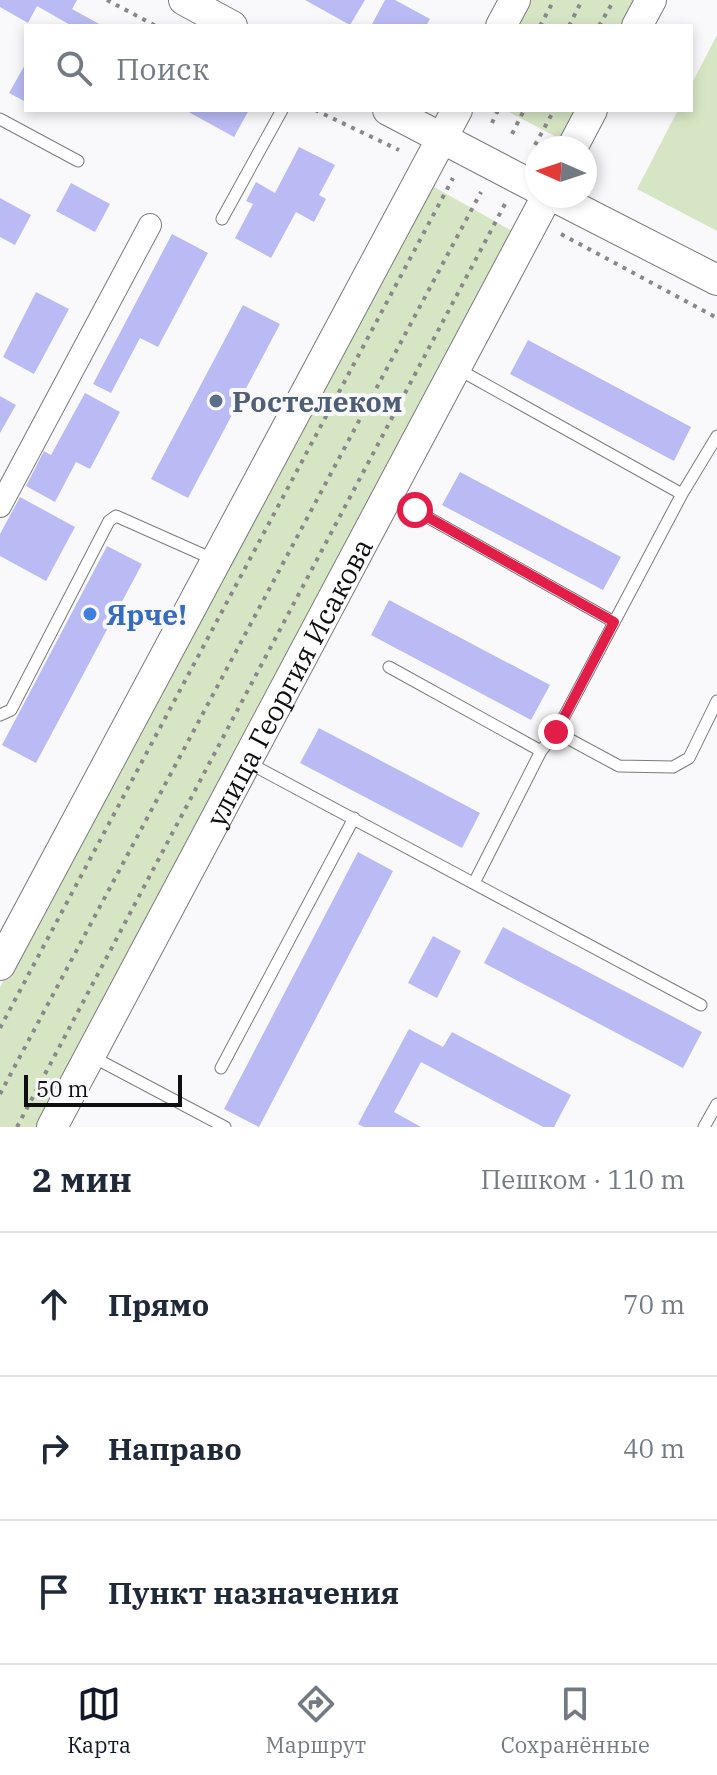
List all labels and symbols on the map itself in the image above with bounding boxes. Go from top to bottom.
north arrow [525,136,597,208]
place label: Ростелеком [232,383,402,420]
marker: Ростелеком [207,392,225,410]
route start [397,492,433,528]
street label: улица Георгия Исакова [197,532,380,832]
place label: Ярче! [106,596,187,633]
marker: Ярче! [81,605,99,623]
route end [538,714,574,750]
scale bar [24,1071,182,1107]

